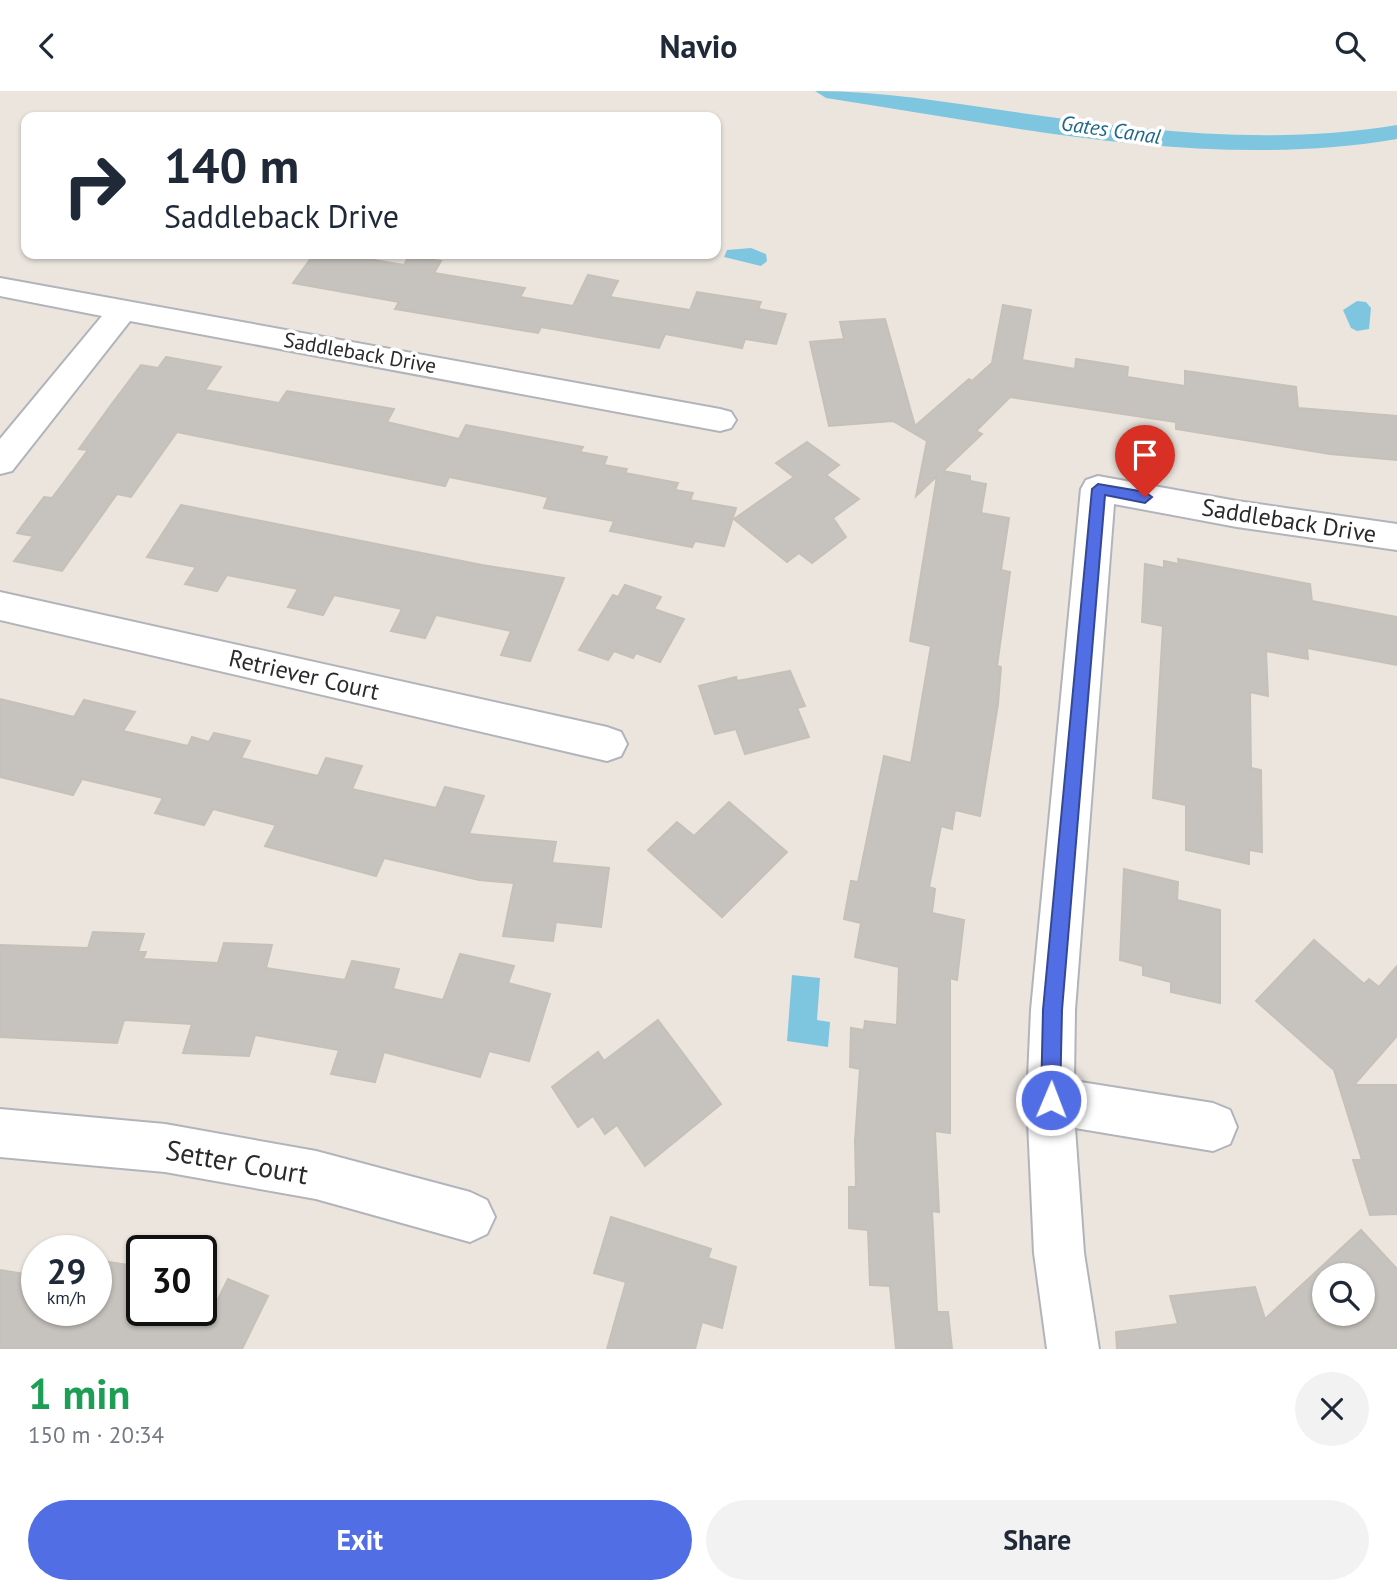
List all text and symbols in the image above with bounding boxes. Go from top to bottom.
text: Navio [660,25,737,67]
icon: back [28,27,66,65]
icon: search [1331,27,1369,65]
water label: Gates Canal [1059,109,1163,150]
text: 140 m [164,133,299,197]
icon: right [49,140,140,231]
text: Saddleback Drive [164,195,399,237]
street label: Saddleback Drive [282,326,438,379]
pin [1115,425,1175,497]
icon: arrive [1126,436,1164,474]
street label: Saddleback Drive [1200,491,1379,550]
street label: Retriever Court [226,642,382,707]
position arrow [1014,1063,1088,1137]
street label: Setter Court [163,1131,312,1192]
speed limit sign: 30 [126,1235,217,1326]
text: 29 [47,1248,86,1294]
map controls [1312,1263,1375,1326]
button: search [1312,1263,1375,1326]
text: km/h [47,1286,86,1309]
text: 1 min [28,1366,130,1421]
button: close [1295,1372,1369,1446]
text: 150 m · 20:34 [28,1420,164,1449]
button: Exit [28,1500,692,1580]
button: Share [706,1500,1369,1580]

